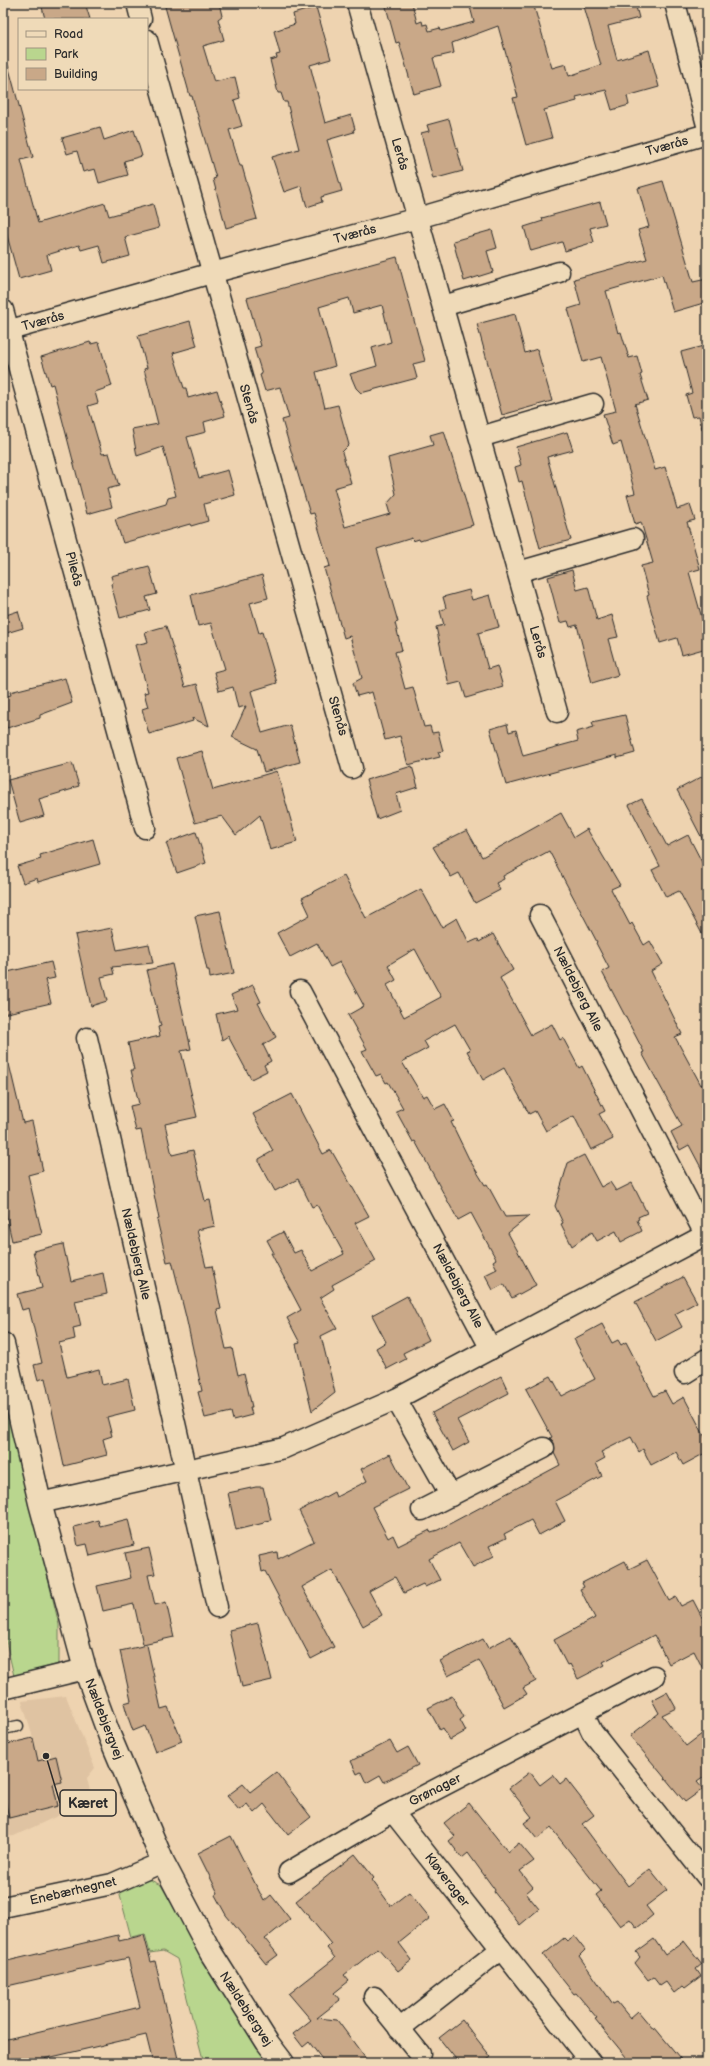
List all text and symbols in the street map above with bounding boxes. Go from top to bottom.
legend [18,18,148,90]
text: Road [54,27,83,42]
text: Park [54,47,78,62]
text: Building [54,67,98,82]
street label: Tværås [644,132,691,160]
street label: Lerås [388,136,412,173]
street label: Tværås [332,221,379,247]
street label: Tværås [20,307,67,335]
street label: Stenås [236,382,262,426]
street label: Pileås [62,550,86,589]
street label: Lerås [526,624,550,661]
street label: Stenås [325,694,351,738]
street label: Nældebjerg Alle [550,944,606,1035]
street label: Nældebjerg Alle [118,1207,154,1302]
street label: Nældebjerg Alle [429,1241,487,1331]
street label: Nældebjergvej [81,1676,127,1762]
street label: Grønager [406,1770,464,1810]
callout: Kæret [60,1790,116,1816]
text: Kæret [68,1795,108,1812]
street label: Kløverager [421,1850,473,1910]
street label: Enebærhegnet [28,1873,118,1909]
street label: Nældebjergvej [216,1969,276,2049]

